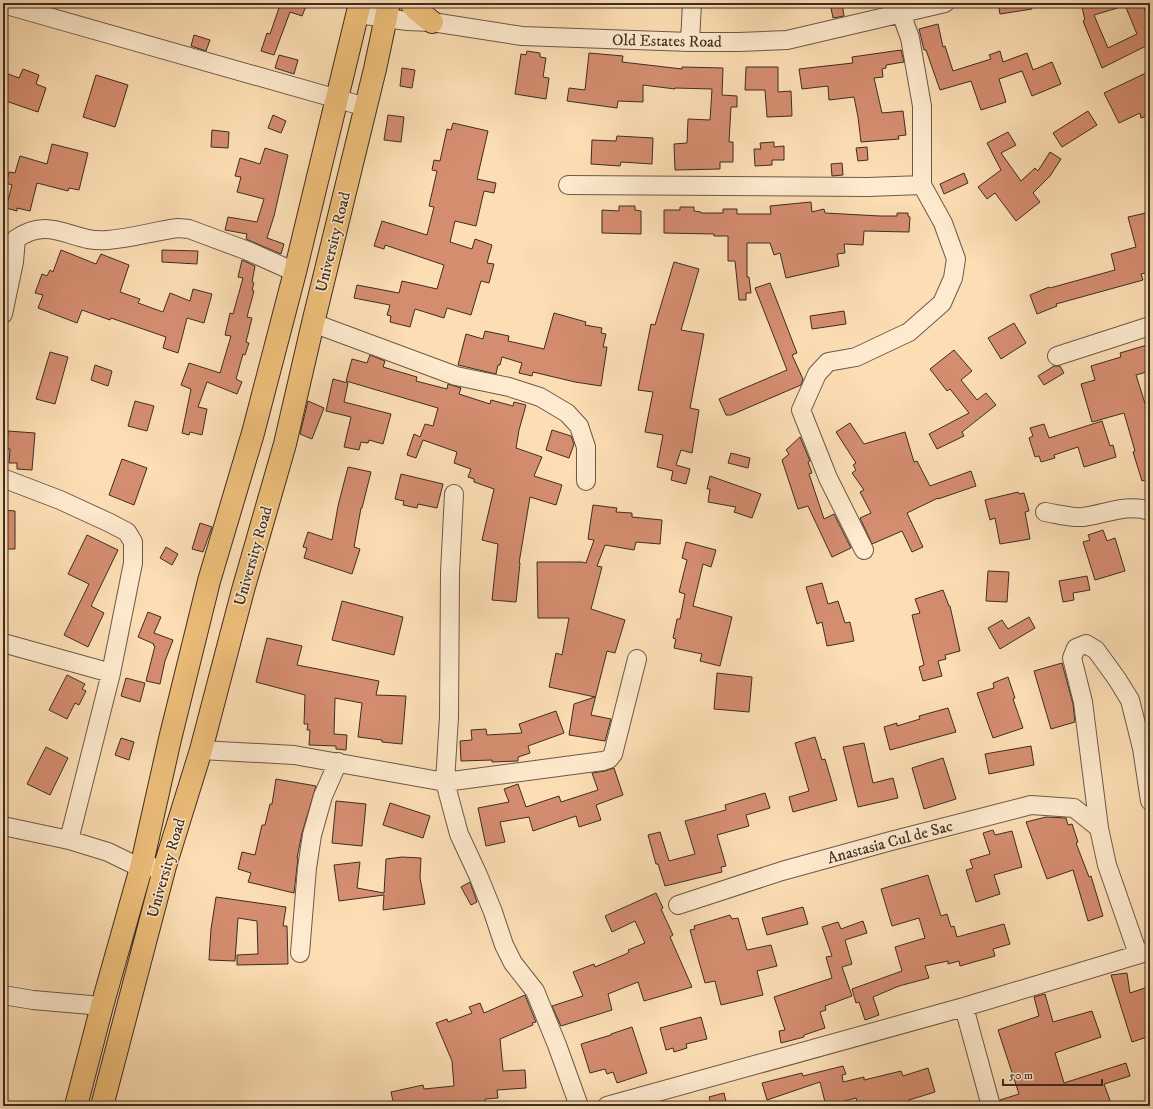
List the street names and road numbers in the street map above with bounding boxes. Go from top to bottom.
street label: Old Estates Road [612,30,722,52]
street label: University Road [311,190,355,294]
street label: University Road [229,504,277,608]
street label: University Road [142,816,190,920]
street label: Anastasia Cul de Sac [825,816,955,868]

